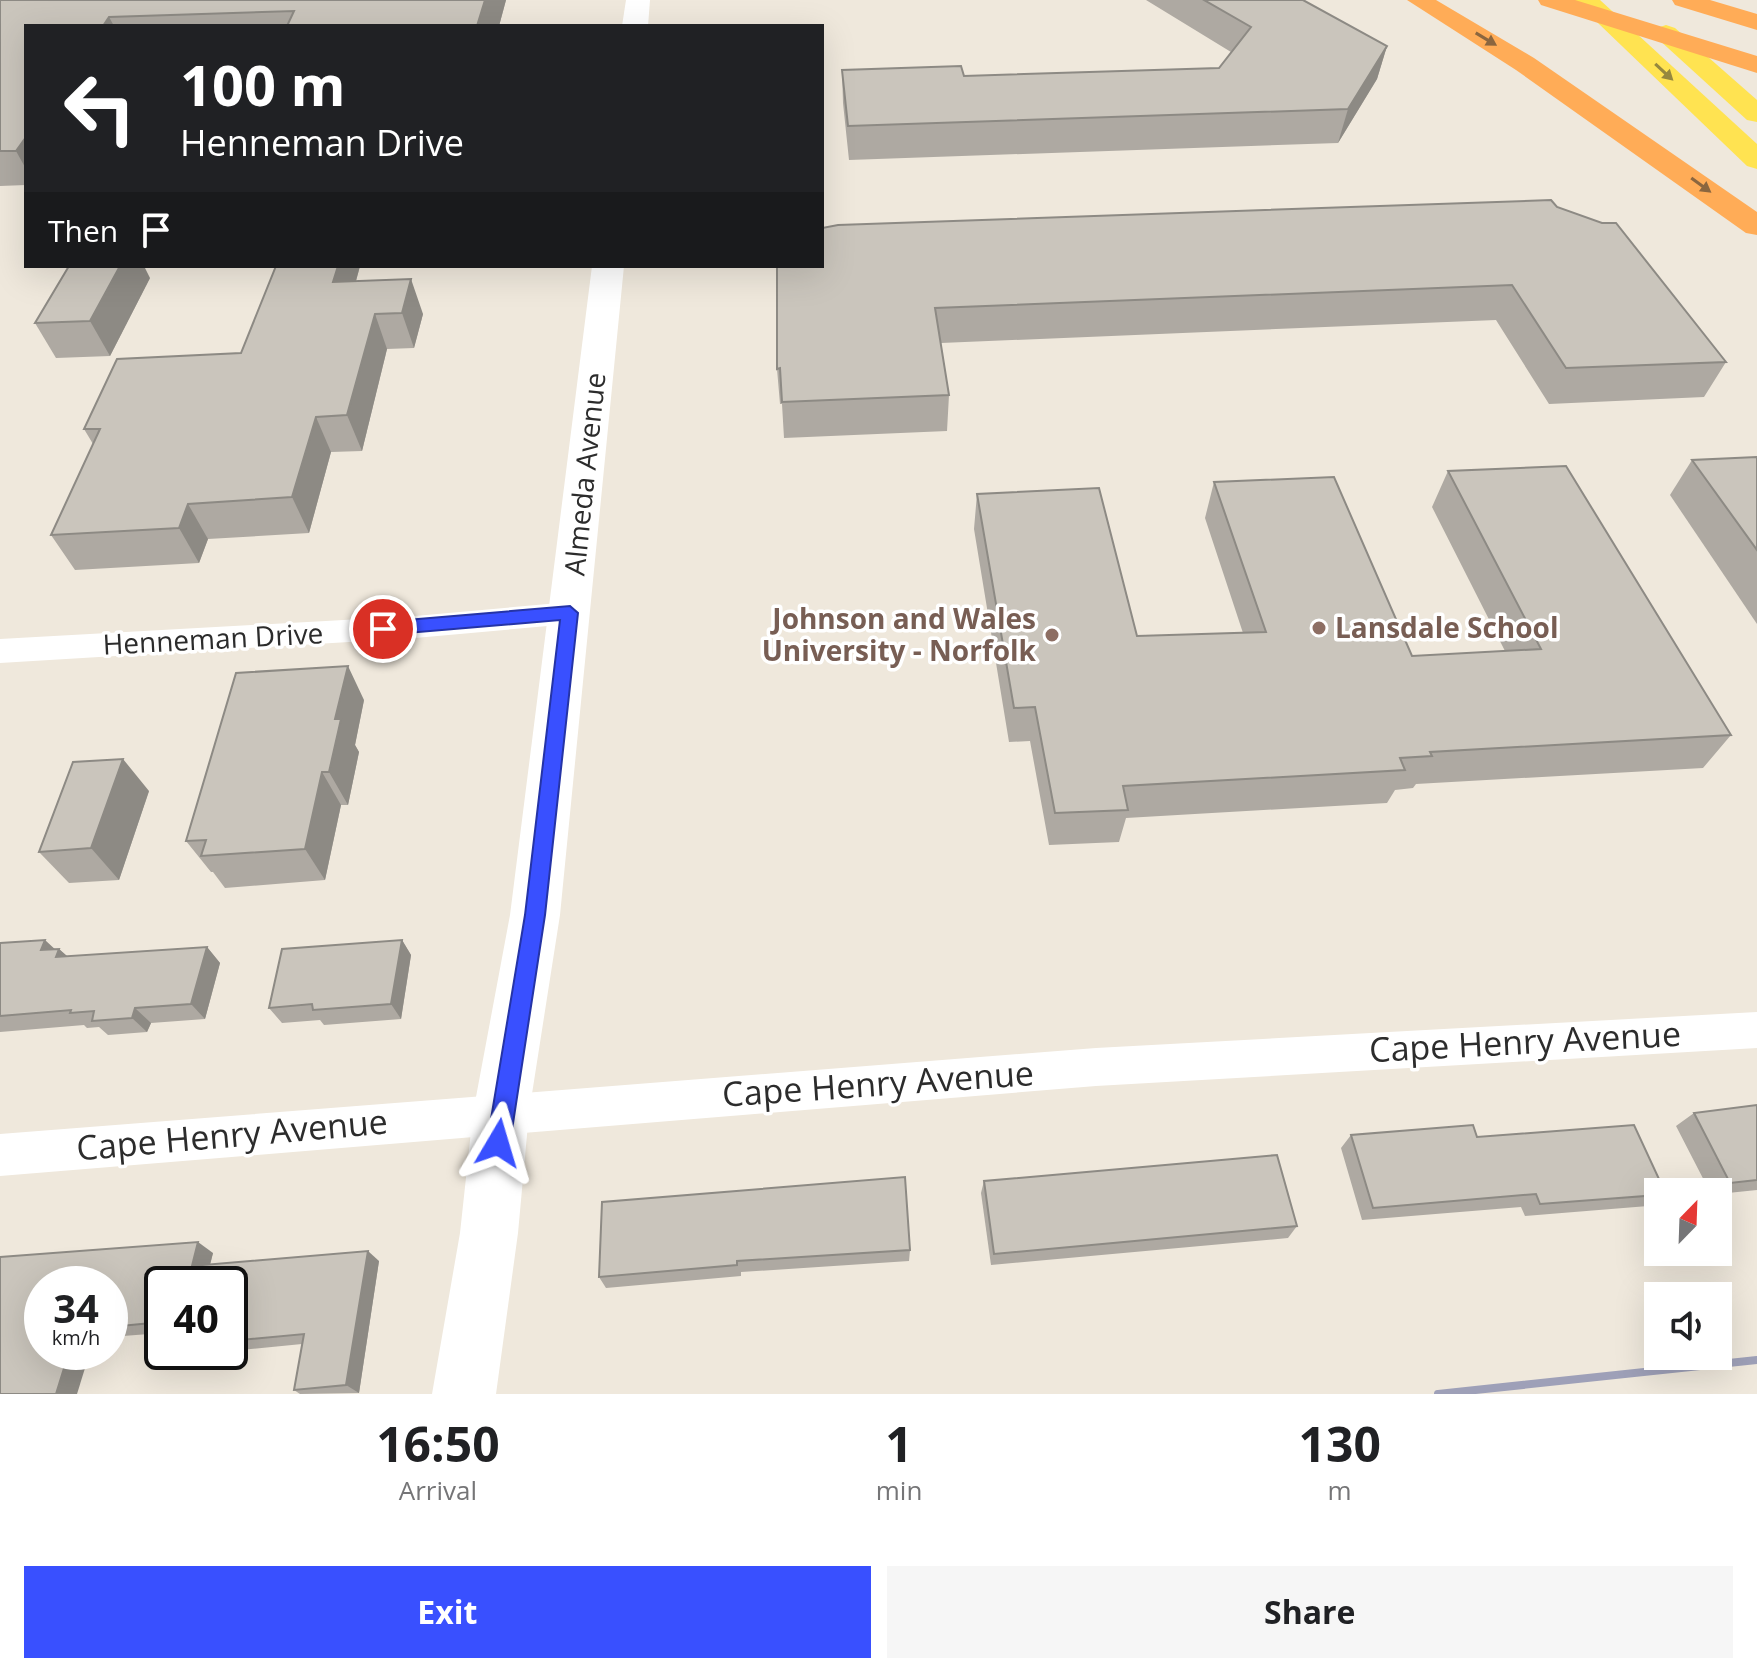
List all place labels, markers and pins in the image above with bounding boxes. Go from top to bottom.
pin [349,595,417,663]
place label: Johnson and Wales University - Norfolk [762,599,1037,669]
place label: Lansdale School [1335,608,1558,646]
marker: Lansdale School [1310,619,1328,637]
marker: Johnson and Wales University - Norfolk [1043,626,1061,644]

